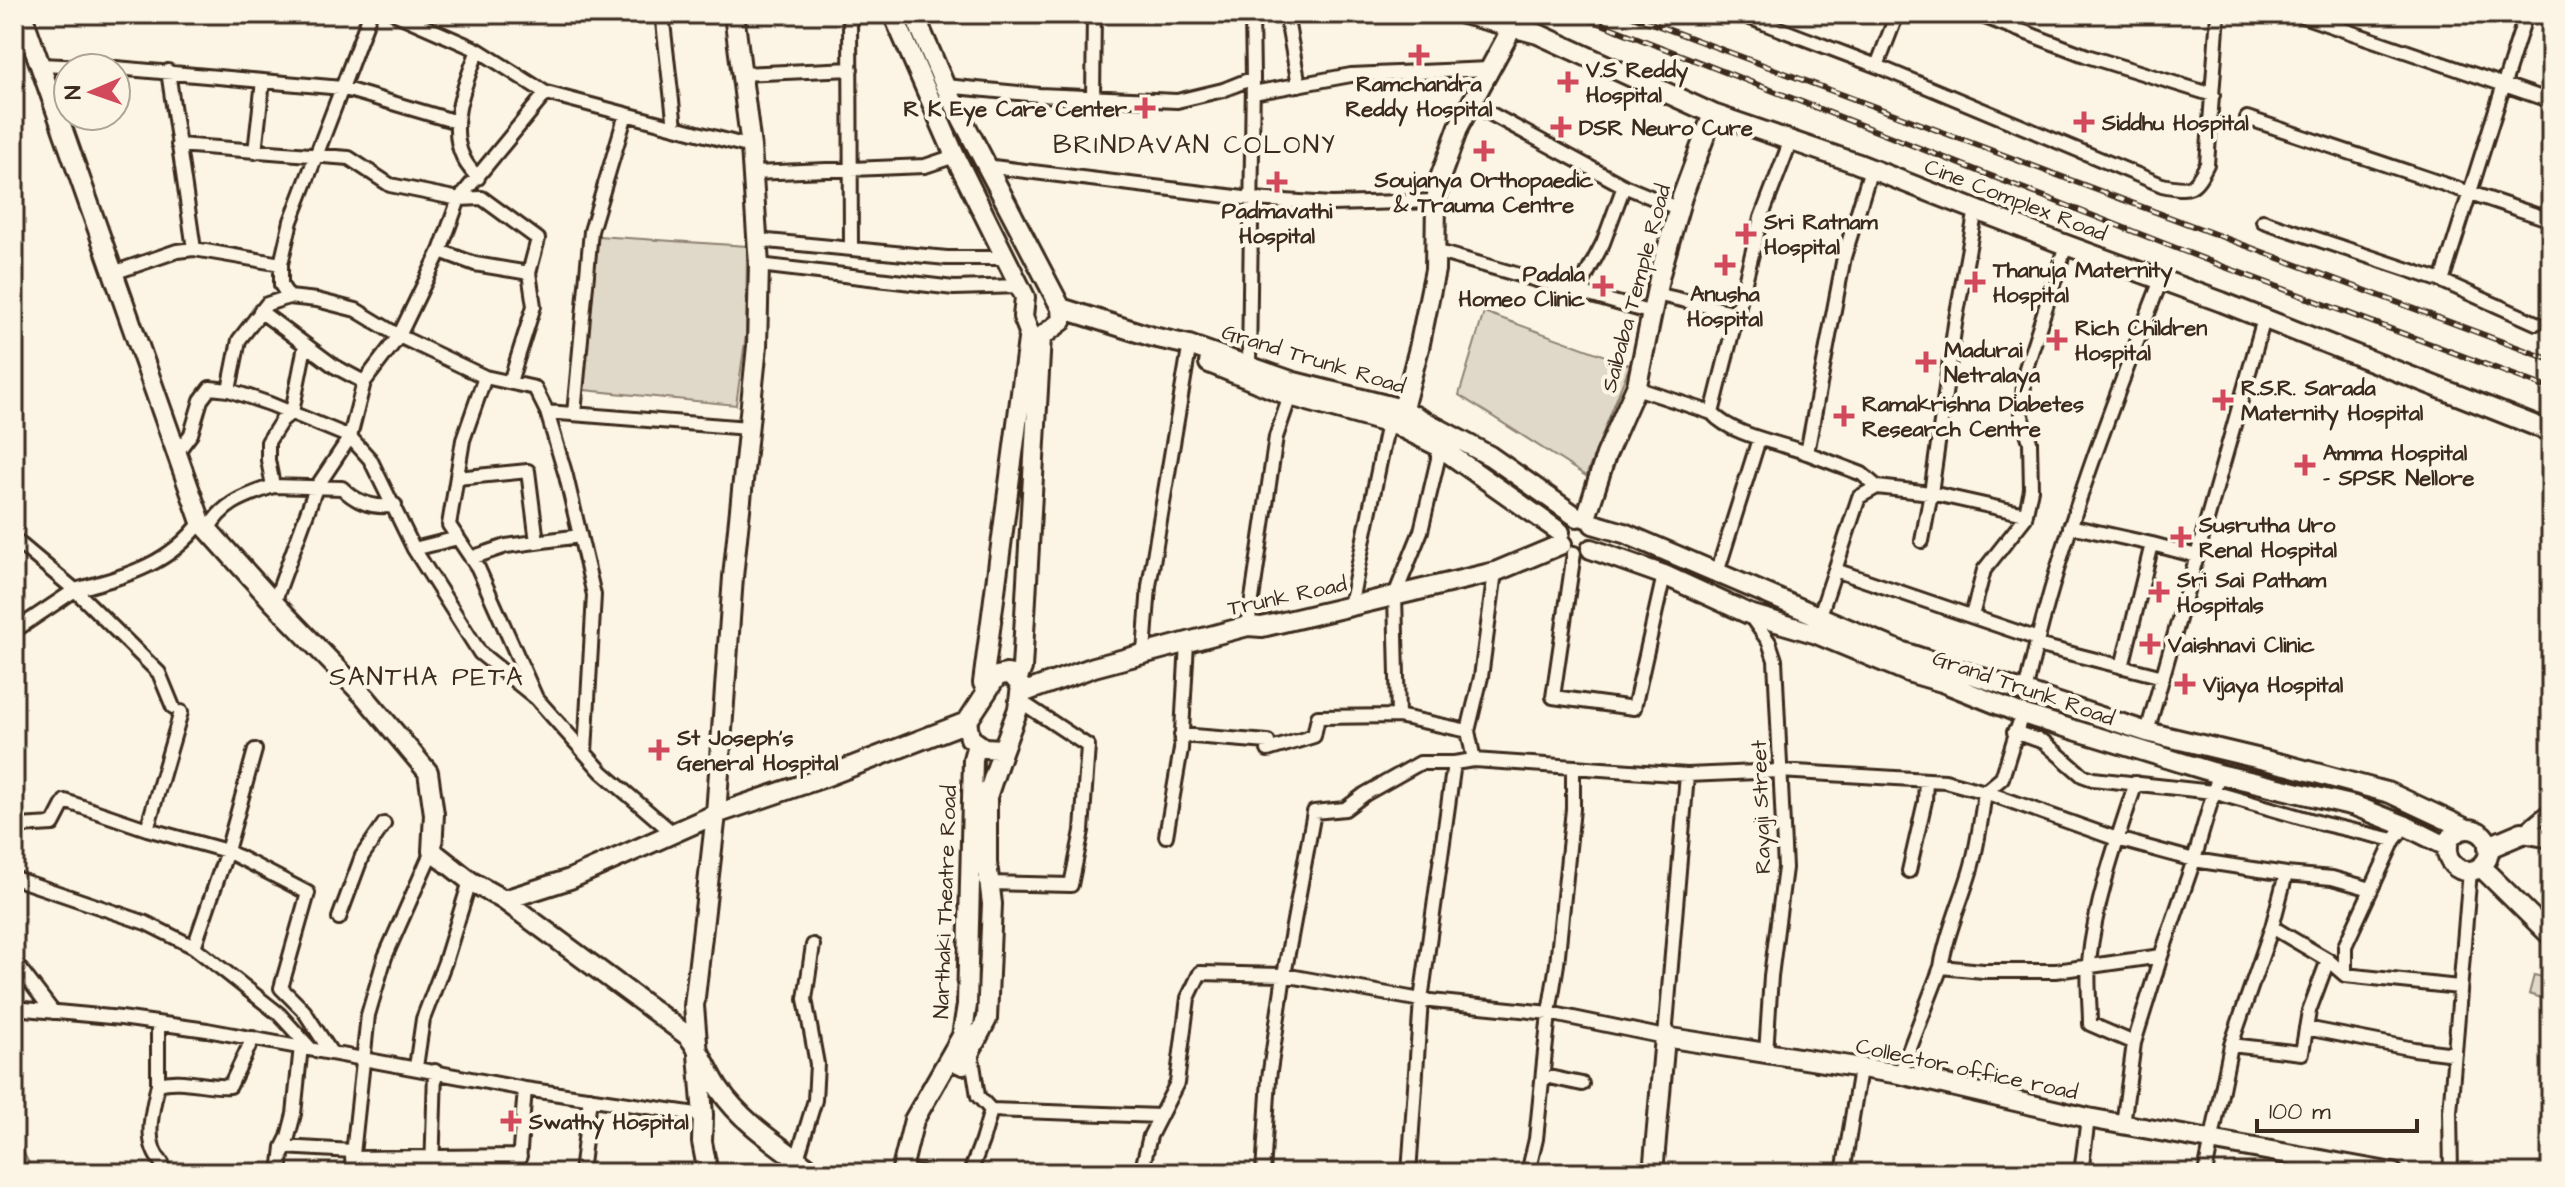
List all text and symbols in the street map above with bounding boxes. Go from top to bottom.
marker: Ramchandra Reddy Hospital [1408,44,1430,66]
north arrow [52,52,132,132]
place label: V.S Reddy Hospital [1585,55,1689,111]
place label: Ramchandra Reddy Hospital [1346,69,1493,127]
marker: V.S Reddy Hospital [1557,71,1579,93]
text: N [58,85,89,100]
place label: R K Eye Care Center [904,94,1128,127]
marker: R K Eye Care Center [1134,97,1156,119]
place label: Siddhu Hospital [2101,108,2249,139]
marker: Siddhu Hospital [2073,111,2095,133]
place label: DSR Neuro Cure [1579,113,1753,144]
marker: DSR Neuro Cure [1550,116,1572,138]
district label: BRINDAVAN COLONY [1053,127,1337,163]
marker: Soujanya Orthopaedic & Trauma Centre [1473,140,1495,162]
street label: Cine Complex Road [1920,151,2111,249]
place label: Soujanya Orthopaedic & Trauma Centre [1374,165,1593,221]
marker: Padmavathi Hospital [1266,171,1288,193]
street label: Saibaba Temple Road [1594,181,1679,396]
place label: Padmavathi Hospital [1222,196,1333,252]
place label: Sri Ratnam Hospital [1763,207,1878,263]
marker: Sri Ratnam Hospital [1735,223,1757,245]
marker: Anusha Hospital [1714,254,1736,276]
place label: Thanuja Maternity Hospital [1992,255,2173,311]
place label: Padala Homeo Clinic [1458,259,1586,315]
marker: Thanuja Maternity Hospital [1964,271,1986,293]
marker: Padala Homeo Clinic [1592,275,1614,297]
place label: Anusha Hospital [1687,279,1763,335]
place label: Rich Children Hospital [2075,313,2207,369]
street label: Grand Trunk Road [1218,317,1409,402]
marker: Rich Children Hospital [2046,329,2068,351]
place label: Madurai Netralaya [1944,335,2041,393]
marker: Madurai Netralaya [1915,351,1937,373]
place label: R.S.R. Sarada Maternity Hospital [2241,373,2424,431]
place label: Ramakrishna Diabetes Research Centre [1862,389,2084,445]
marker: R.S.R. Sarada Maternity Hospital [2212,389,2234,411]
marker: Ramakrishna Diabetes Research Centre [1833,405,1855,427]
place label: Amma Hospital - SPSR Nellore [2323,438,2475,494]
marker: Amma Hospital - SPSR Nellore [2294,454,2316,476]
place label: Susrutha Uro Renal Hospital [2198,510,2337,566]
marker: Susrutha Uro Renal Hospital [2170,526,2192,548]
place label: Sri Sai Patham Hospitals [2176,565,2327,621]
street label: Trunk Road [1225,569,1350,624]
marker: Sri Sai Patham Hospitals [2148,581,2170,603]
place label: Vaishnavi Clinic [2167,630,2315,661]
marker: Vaishnavi Clinic [2139,633,2161,655]
street label: Grand Trunk Road [1928,643,2119,734]
district label: SANTHA PETA [329,659,525,695]
place label: Vijaya Hospital [2202,670,2344,703]
marker: Vijaya Hospital [2174,673,2196,695]
place label: St Joseph's General Hospital [676,723,839,779]
marker: St Joseph's General Hospital [648,739,670,761]
street label: Rayaji Street [1744,739,1780,874]
street label: Narthaki Theatre Road [926,785,965,1019]
street label: Collector office road [1853,1031,2081,1108]
scale bar [2257,1083,2417,1133]
text: 100 m [2269,1095,2331,1129]
place label: Swathy Hospital [528,1107,689,1140]
marker: Swathy Hospital [500,1110,522,1132]

